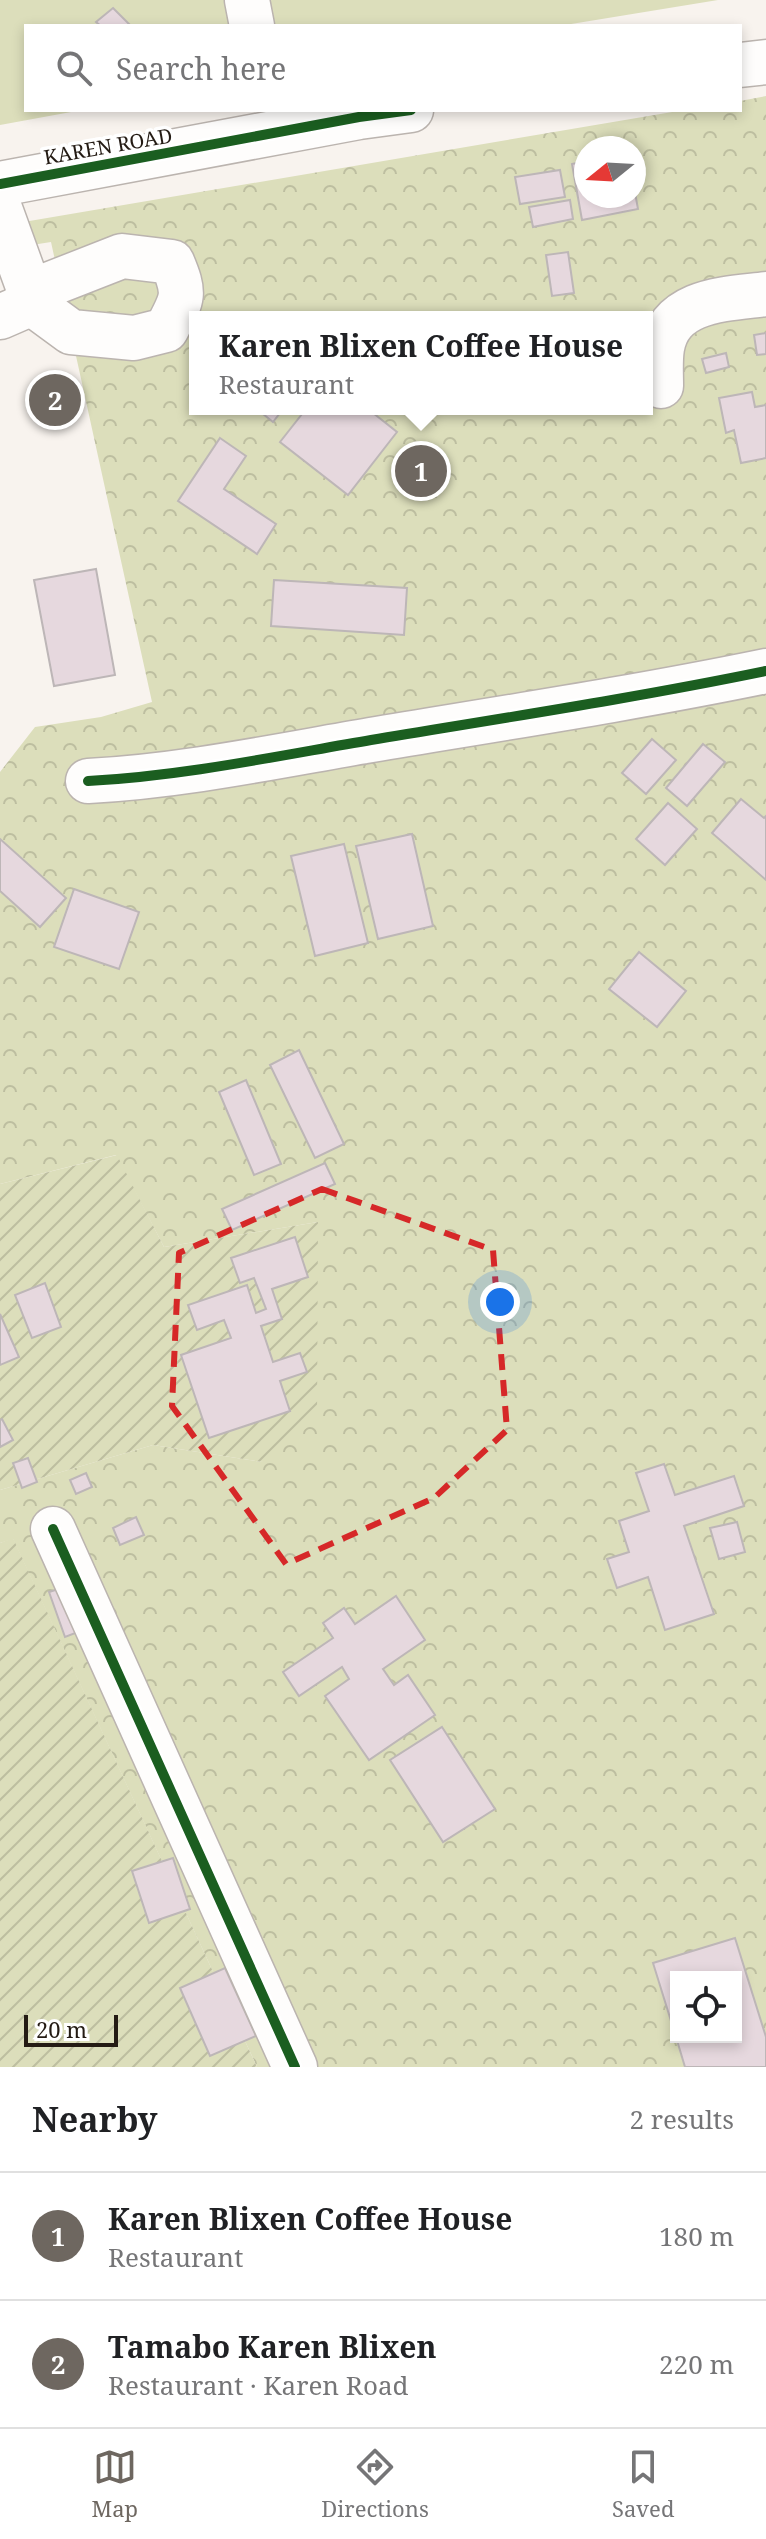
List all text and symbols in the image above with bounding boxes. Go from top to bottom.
search box [24,24,742,112]
icon: search [52,46,96,90]
text: Search here [116,48,286,89]
street label: KAREN ROAD [42,121,174,171]
north arrow [574,136,646,208]
popup [189,311,653,415]
text: Karen Blixen Coffee House [219,325,623,366]
text: Restaurant [219,366,354,402]
pin: 2 [29,370,81,430]
pin: 1 [395,441,447,501]
your location [480,1282,520,1322]
map controls [670,1971,742,2043]
button: locate [670,1971,742,2043]
scale bar [24,2011,118,2047]
text: 20 m [36,2014,87,2044]
text: Nearby [32,2096,158,2142]
text: 2 results [629,2101,734,2137]
text: Karen Blixen Coffee House [108,2198,512,2239]
text: 1 [51,2218,65,2254]
text: 180 m [659,2218,734,2254]
text: Restaurant [108,2239,243,2275]
text: Tamabo Karen Blixen [108,2326,436,2367]
text: 2 [51,2346,65,2382]
text: 220 m [659,2346,734,2382]
text: Restaurant · Karen Road [108,2367,408,2403]
tab: Map [92,2445,138,2523]
tab: Directions [321,2445,429,2523]
tab: Saved [612,2445,674,2523]

